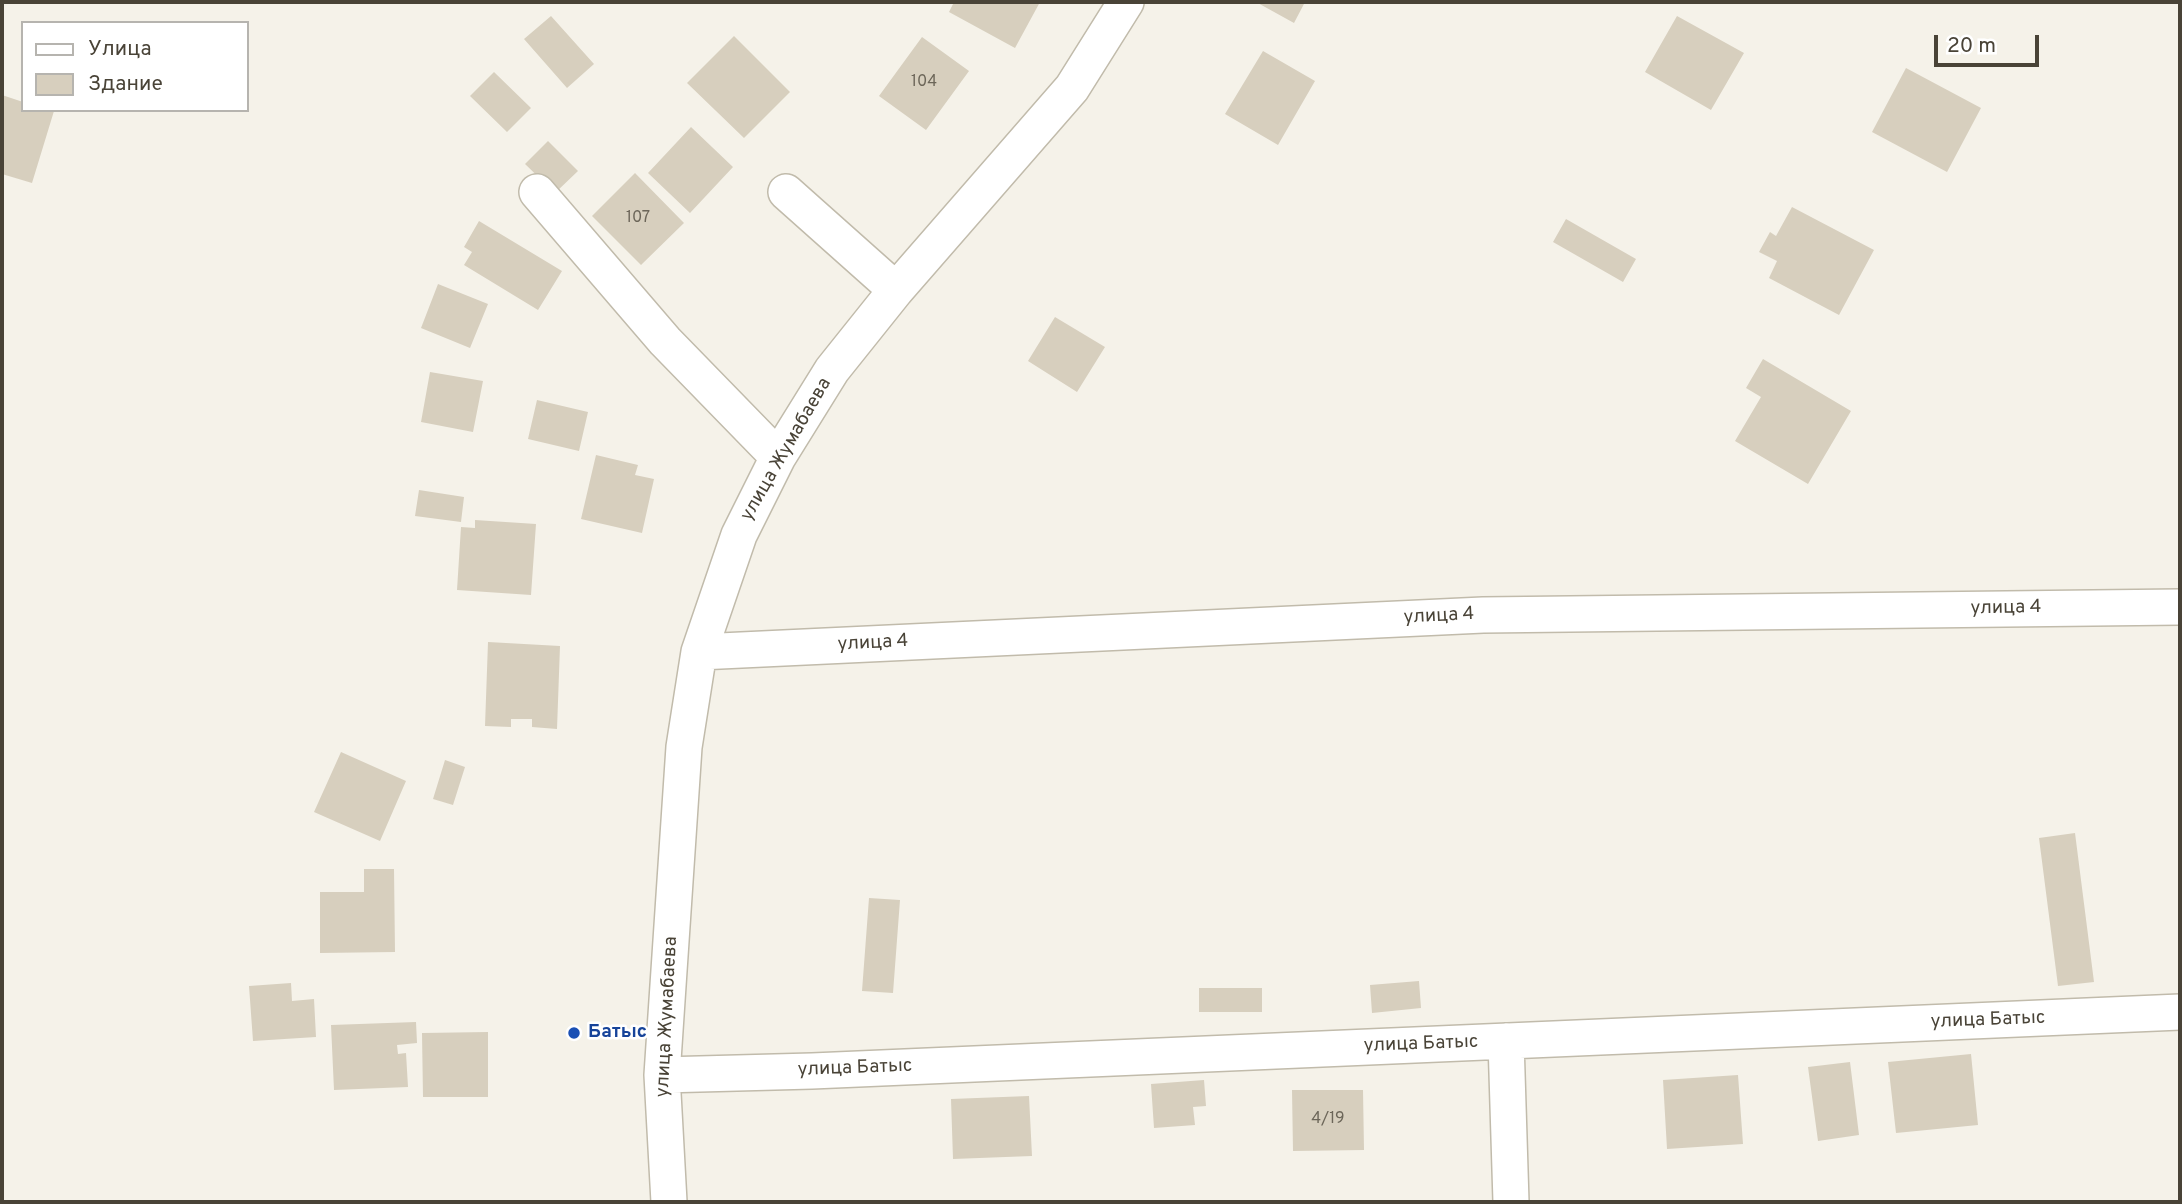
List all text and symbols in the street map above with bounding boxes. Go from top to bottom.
legend [21,21,248,112]
scale bar [1937,21,2042,65]
text: 20 m [1947,33,1996,60]
text: Улица [88,36,152,63]
text: Здание [88,71,163,98]
house number: 104 [911,73,937,93]
house number: 107 [626,209,650,229]
street label: улица Жумабаева [737,374,837,526]
street label: улица 4 [1970,597,2042,621]
street label: улица 4 [1403,604,1475,630]
street label: улица 4 [837,631,909,657]
street label: улица Жумабаева [652,936,684,1098]
street label: улица Батыс [1930,1008,2046,1034]
place label: Батыс [588,1022,647,1044]
marker: Батыс [566,1025,582,1041]
street label: улица Батыс [1363,1032,1479,1058]
street label: улица Батыс [797,1056,913,1082]
house number: 4/19 [1311,1110,1345,1130]

